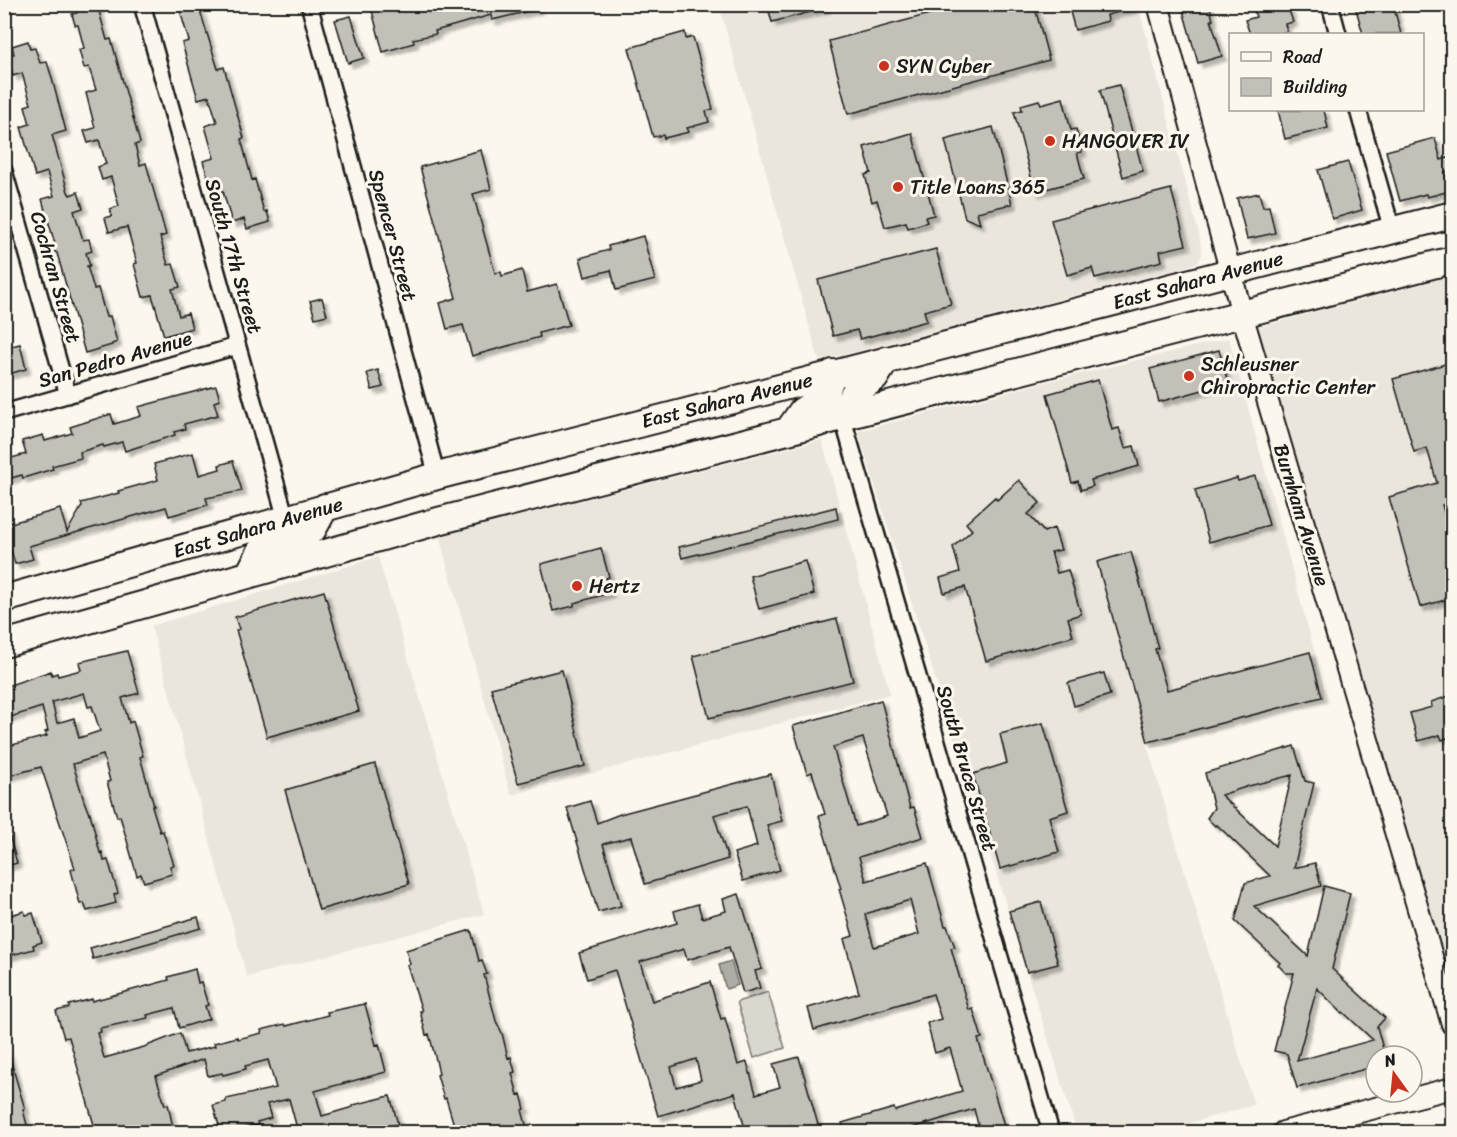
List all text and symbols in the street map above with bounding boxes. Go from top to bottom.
legend [1229,33,1424,111]
text: Road [1283,41,1323,73]
place label: SYN Cyber [896,49,992,84]
marker: SYN Cyber [877,59,891,73]
text: Building [1283,71,1347,103]
place label: HANGOVER IV [1062,124,1190,159]
marker: HANGOVER IV [1043,134,1057,148]
street label: Spencer Street [358,165,427,306]
place label: Title Loans 365 [910,170,1046,205]
street label: South 17th Street [195,174,273,338]
marker: Title Loans 365 [891,180,905,194]
street label: Cochran Street [20,207,91,347]
street label: East Sahara Avenue [1109,241,1287,320]
street label: San Pedro Avenue [34,321,196,398]
place label: Schleusner Chiropractic Center [1201,347,1377,405]
street label: East Sahara Avenue [638,362,816,439]
marker: Schleusner Chiropractic Center [1182,369,1196,383]
street label: Burnham Avenue [1263,440,1340,591]
street label: East Sahara Avenue [169,486,347,568]
place label: Hertz [589,569,640,604]
marker: Hertz [570,579,584,593]
street label: South Bruce Street [926,681,1007,856]
north arrow [1364,1044,1424,1104]
text: N [1380,1044,1400,1076]

